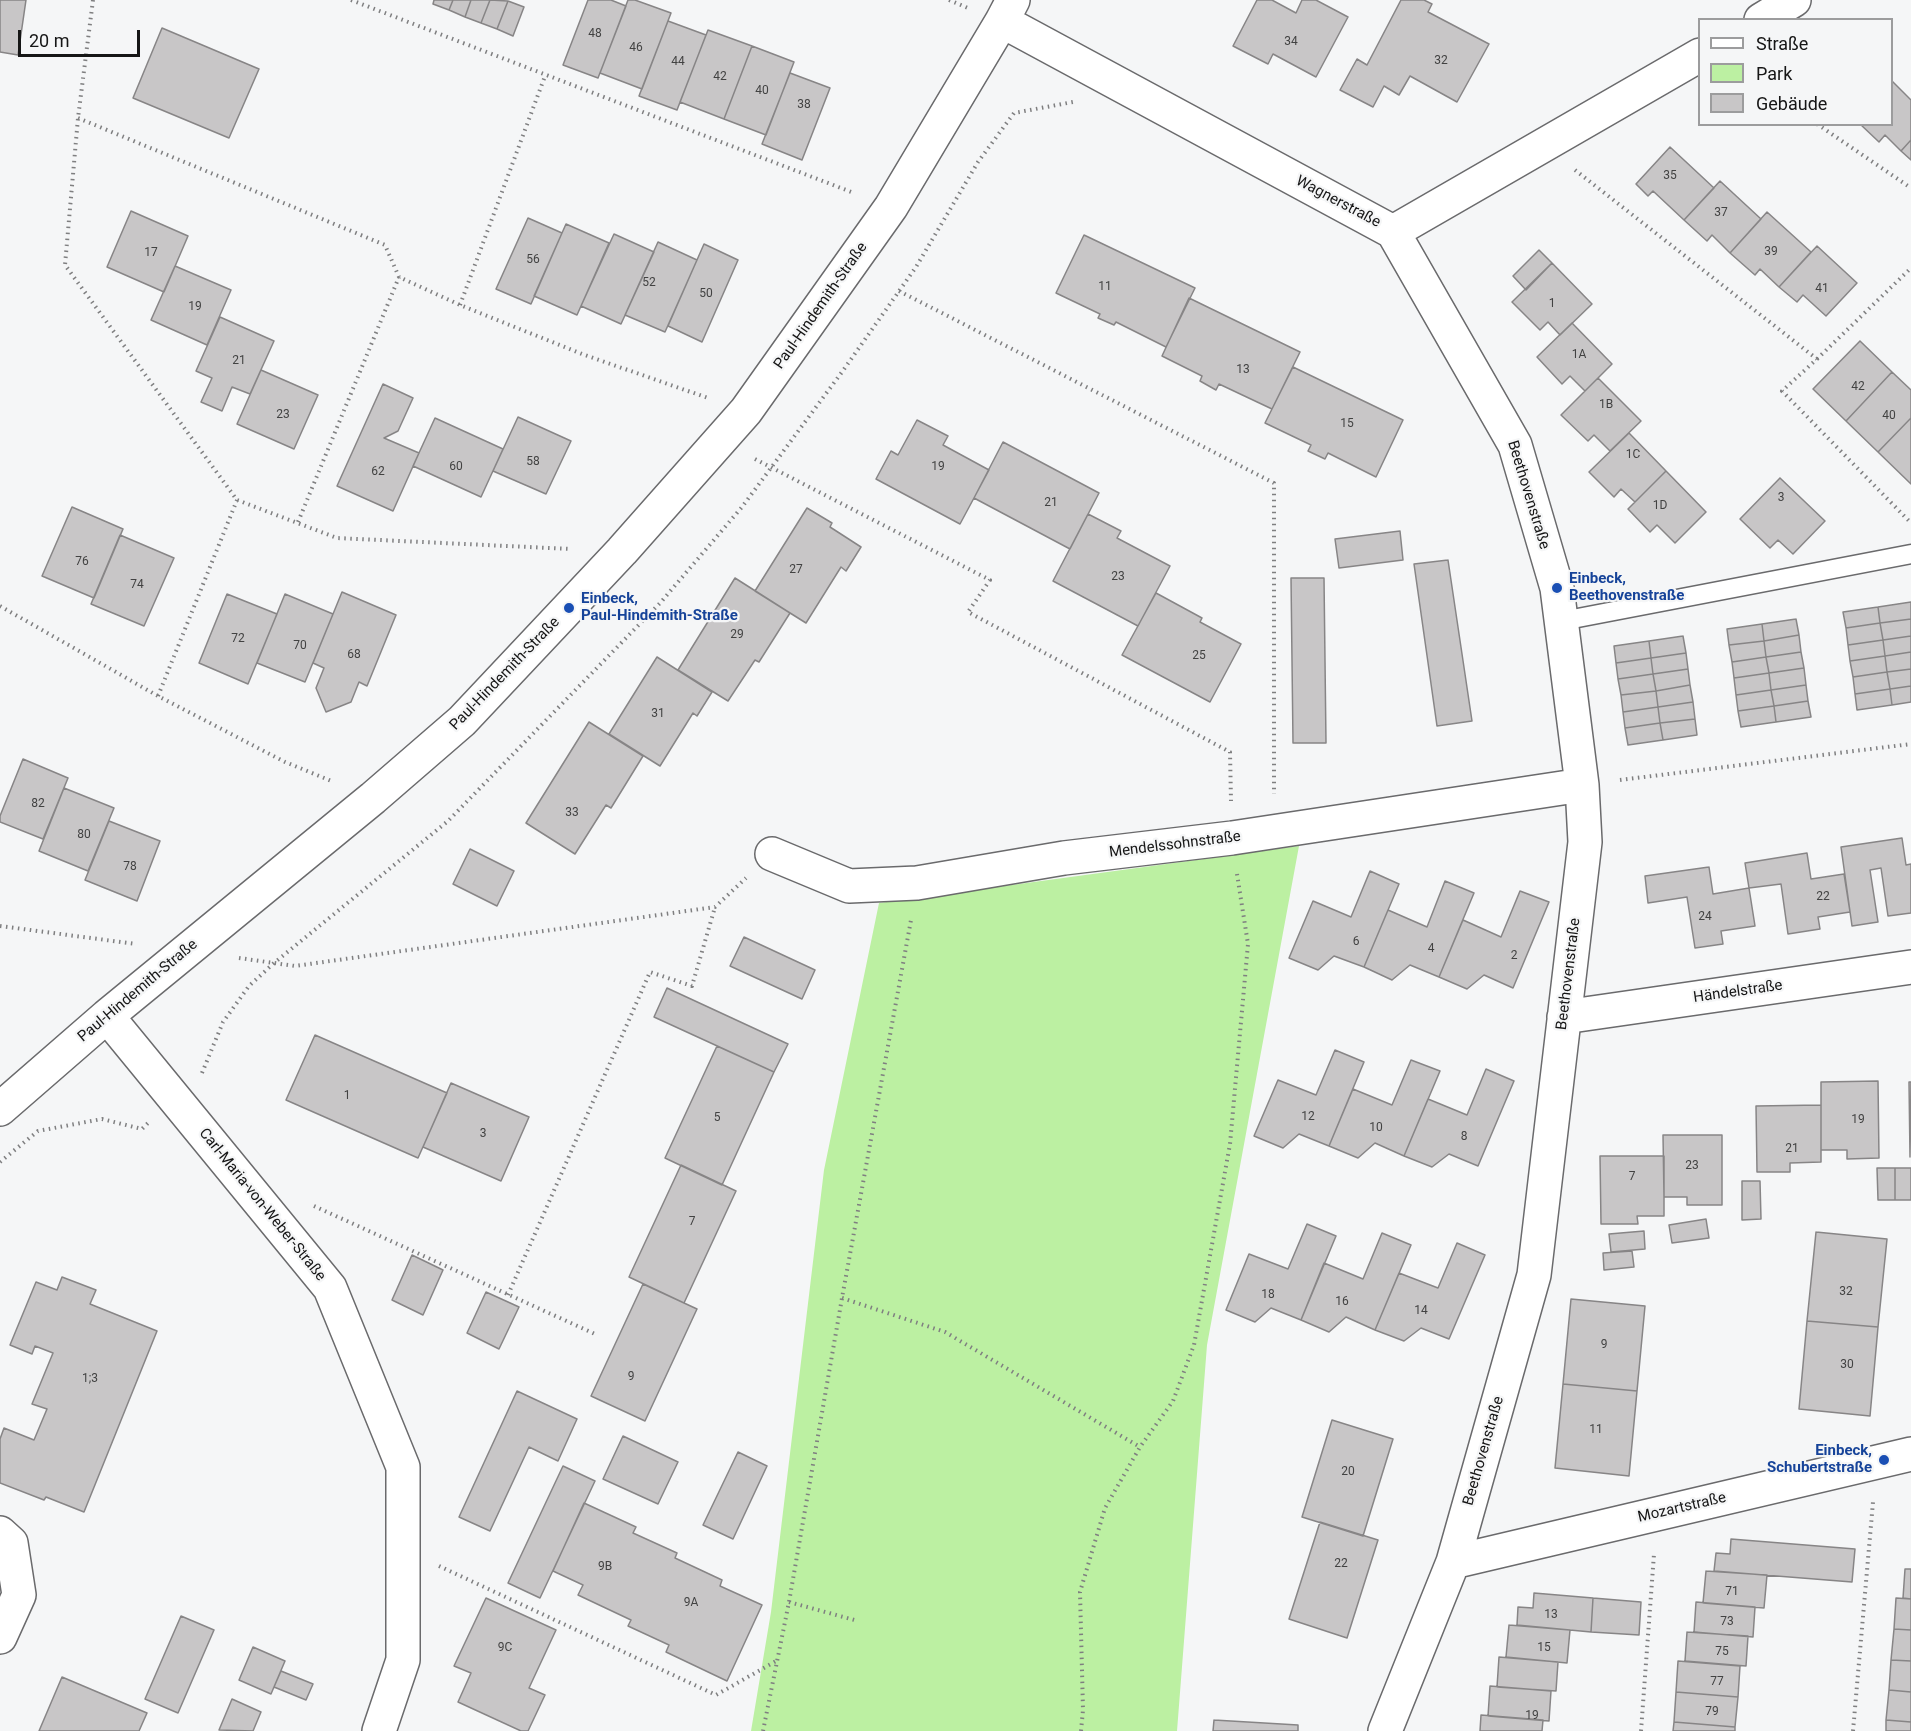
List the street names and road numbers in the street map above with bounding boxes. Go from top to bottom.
street label: Wagnerstraße [1293,172,1383,232]
street label: Paul-Hindemith-Straße [770,239,872,373]
street label: Beethovenstraße [1503,438,1553,552]
street label: Paul-Hindemith-Straße [446,614,564,734]
street label: Mendelssohnstraße [1108,828,1242,862]
street label: Beethovenstraße [1553,917,1585,1031]
street label: Paul-Hindemith-Straße [75,936,201,1046]
street label: Händelstraße [1692,977,1784,1007]
street label: Carl-Maria-von-Weber-Straße [195,1125,329,1285]
street label: Beethovenstraße [1460,1394,1508,1508]
street label: Mozartstraße [1636,1489,1728,1527]

